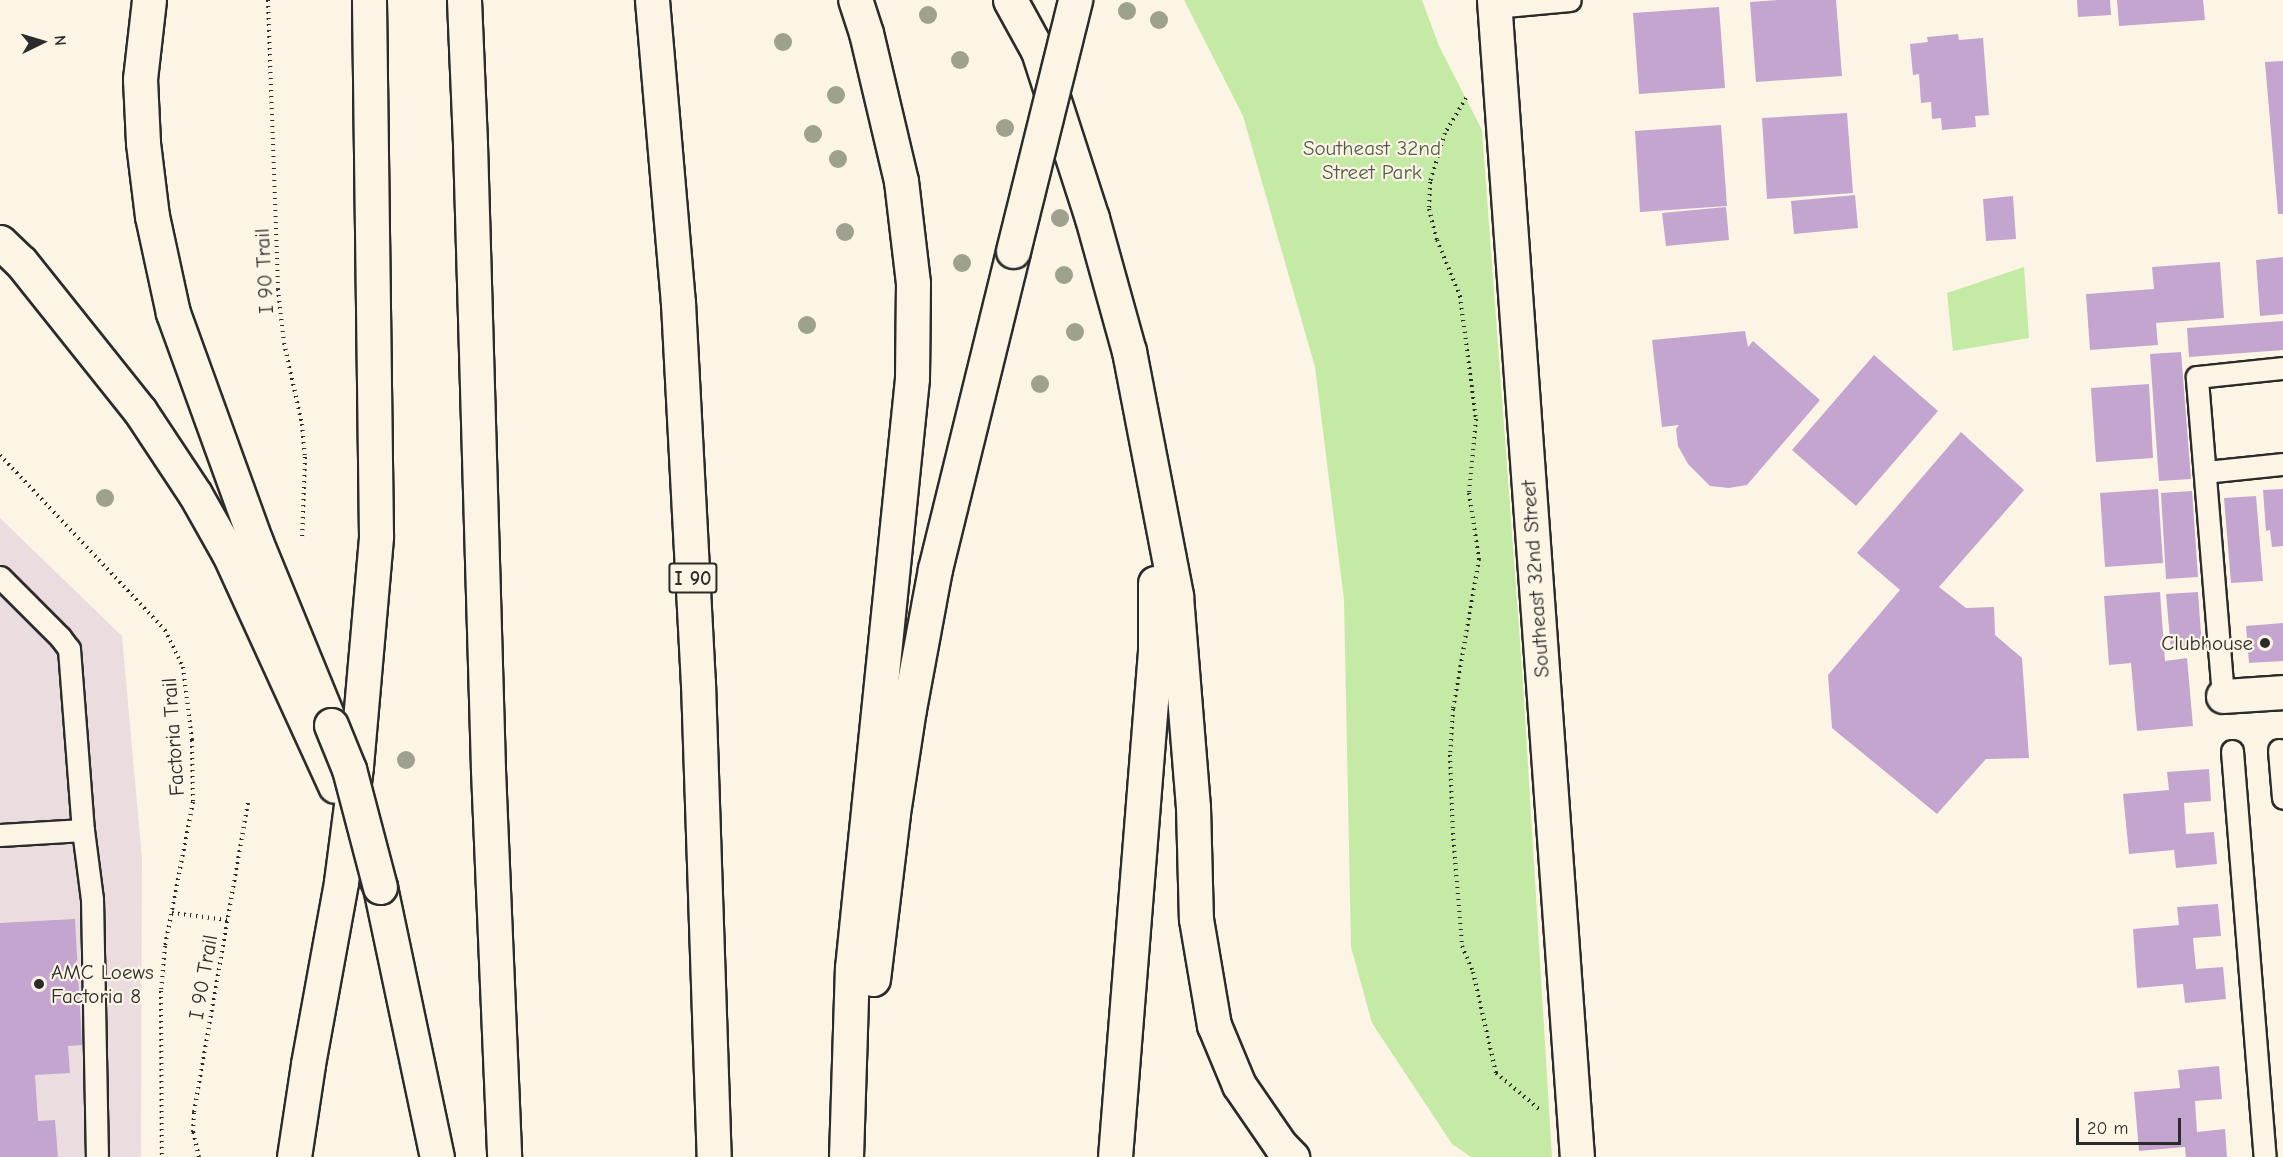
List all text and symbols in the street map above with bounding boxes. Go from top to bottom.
north arrow [12,12,72,72]
text: N [51,34,69,46]
park label: Southeast 32nd Street Park [1303,135,1441,185]
street label: I 90 Trail [249,228,279,314]
street label: Southeast 32nd Street [1516,479,1554,679]
road number: I 90 [668,561,718,595]
place label: Clubhouse [2161,630,2253,656]
marker: Clubhouse [2258,636,2272,650]
street label: Factoria Trail [156,677,190,797]
street label: I 90 Trail [183,933,223,1021]
place label: AMC Loews Factoria 8 [51,959,154,1009]
marker: AMC Loews Factoria 8 [32,977,46,991]
scale bar [2079,1106,2184,1144]
text: 20 m [2087,1118,2128,1139]

